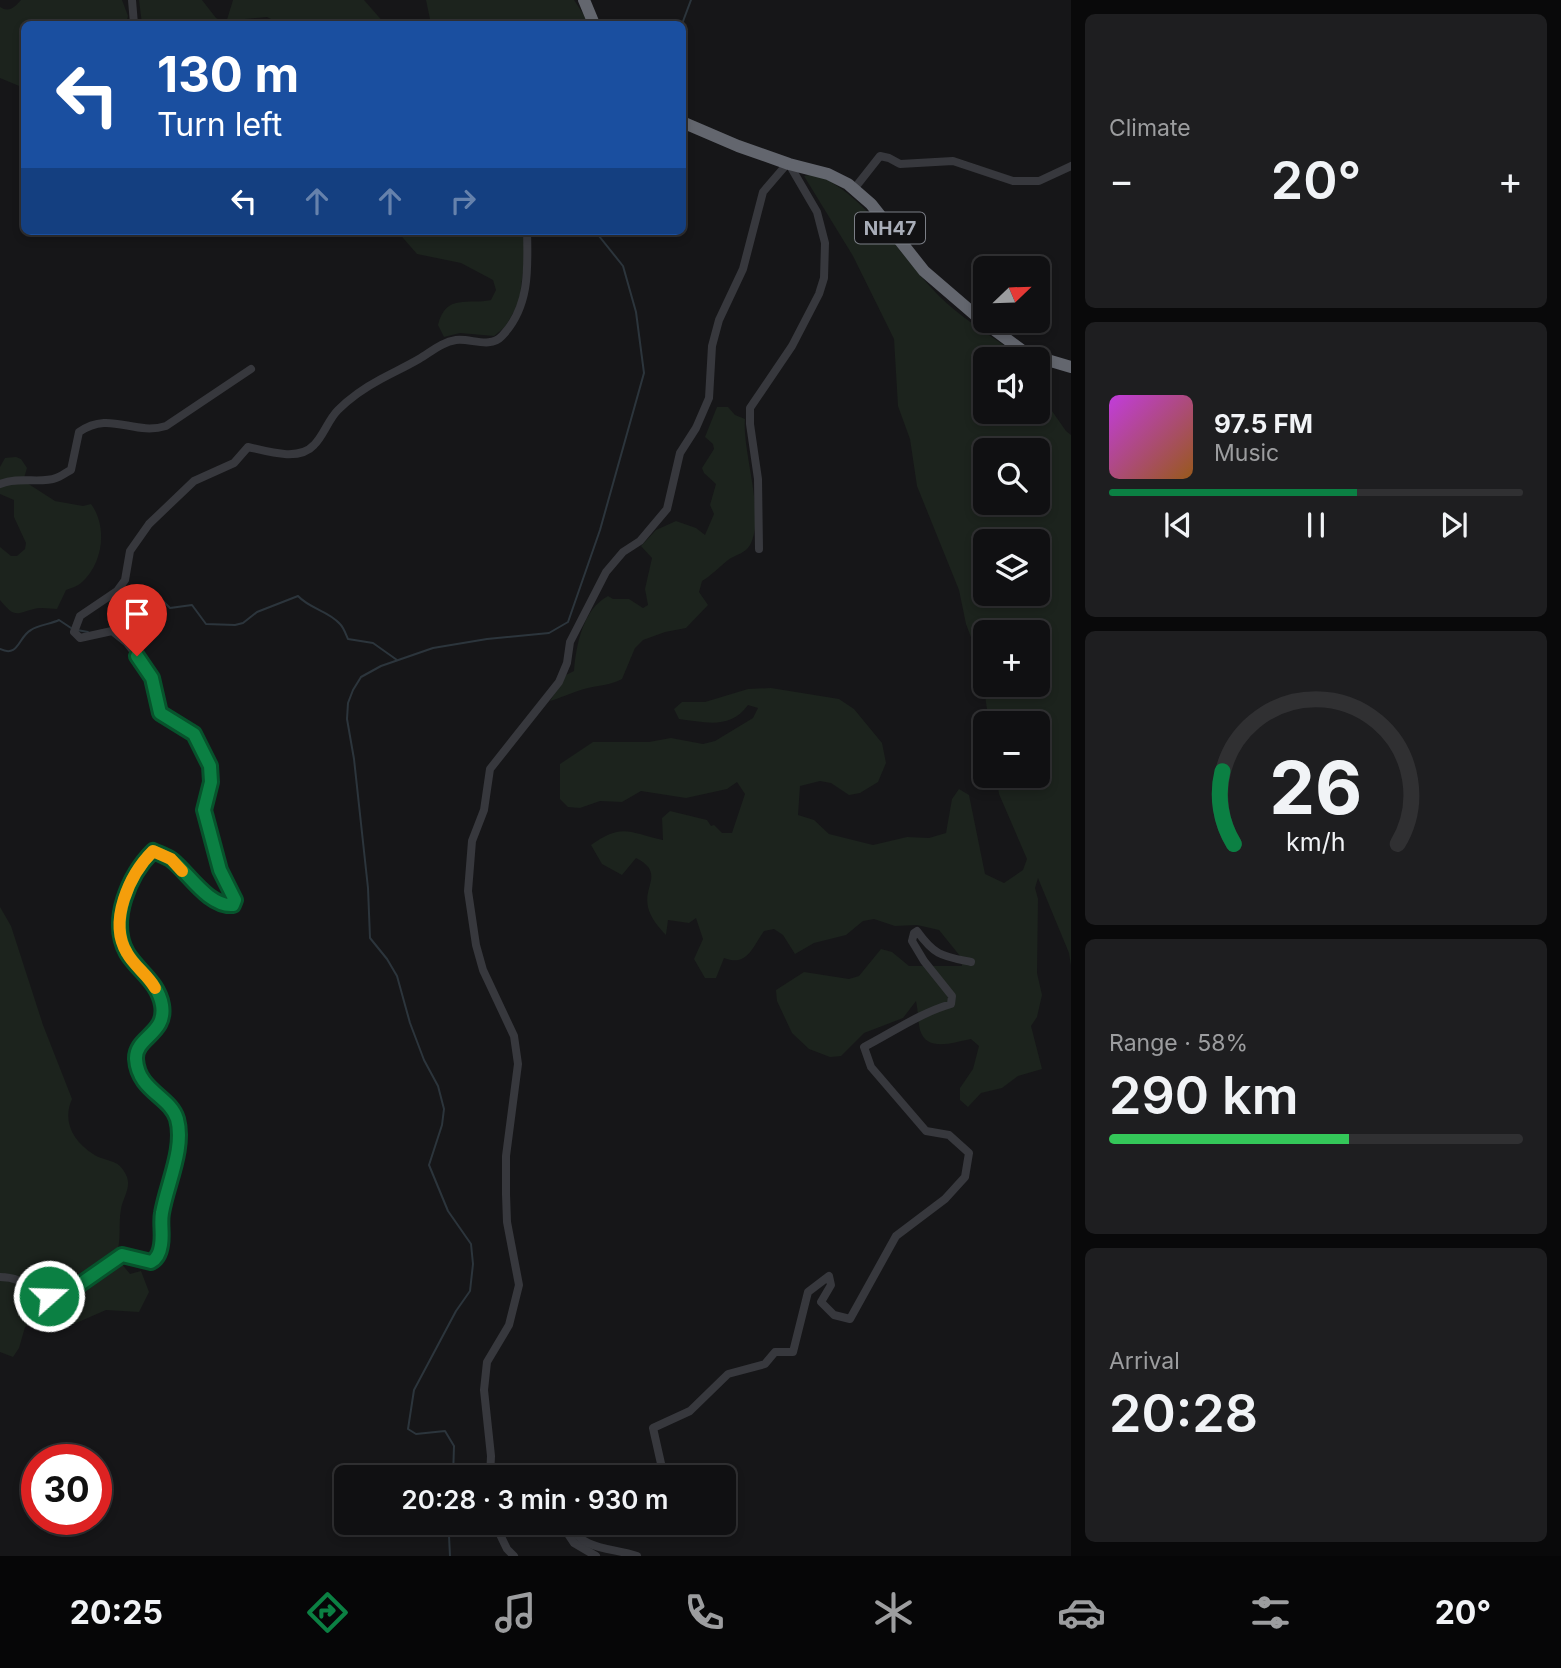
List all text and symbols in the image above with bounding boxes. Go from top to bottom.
text: 130 m [157,45,299,104]
icon: left [42,49,133,140]
text: Turn left [157,105,282,144]
text: Climate [1109,114,1191,142]
text: 20° [1271,149,1361,212]
text: − [1109,157,1134,203]
text: + [1498,157,1523,203]
icon: left [225,182,263,220]
icon: ahead [298,182,336,220]
icon: ahead [371,182,409,220]
icon: right [444,182,482,220]
road number: NH47 [855,212,925,244]
north arrow [973,256,1050,332]
map controls [973,256,1050,788]
button: sound [973,347,1050,424]
text: 97.5 FM [1214,408,1313,439]
button: search [973,438,1050,515]
text: Music [1214,439,1279,467]
icon: previous [1159,506,1197,544]
icon: pause [1297,506,1335,544]
icon: next [1435,506,1473,544]
button: layers [973,529,1050,606]
pin [107,584,167,656]
icon: arrive [118,595,156,633]
button: + [973,620,1050,697]
button: − [973,711,1050,788]
text: 26 [1269,743,1363,832]
text: km/h [1286,827,1346,857]
text: Range · 58% [1109,1029,1248,1057]
text: 290 km [1109,1064,1299,1127]
position arrow [12,1259,86,1333]
text: Arrival [1109,1347,1180,1375]
text: 20:28 [1109,1382,1258,1445]
speed limit sign: 30 [21,1444,112,1535]
text: 20:28 · 3 min · 930 m [402,1484,668,1515]
icon: directions [303,1588,352,1637]
icon: music [491,1588,540,1637]
icon: phone [680,1588,729,1637]
icon: climate [869,1588,918,1637]
icon: car [1057,1588,1106,1637]
icon: filters [1246,1588,1295,1637]
text: 20:25 [70,1593,163,1632]
text: 20° [1435,1593,1491,1632]

